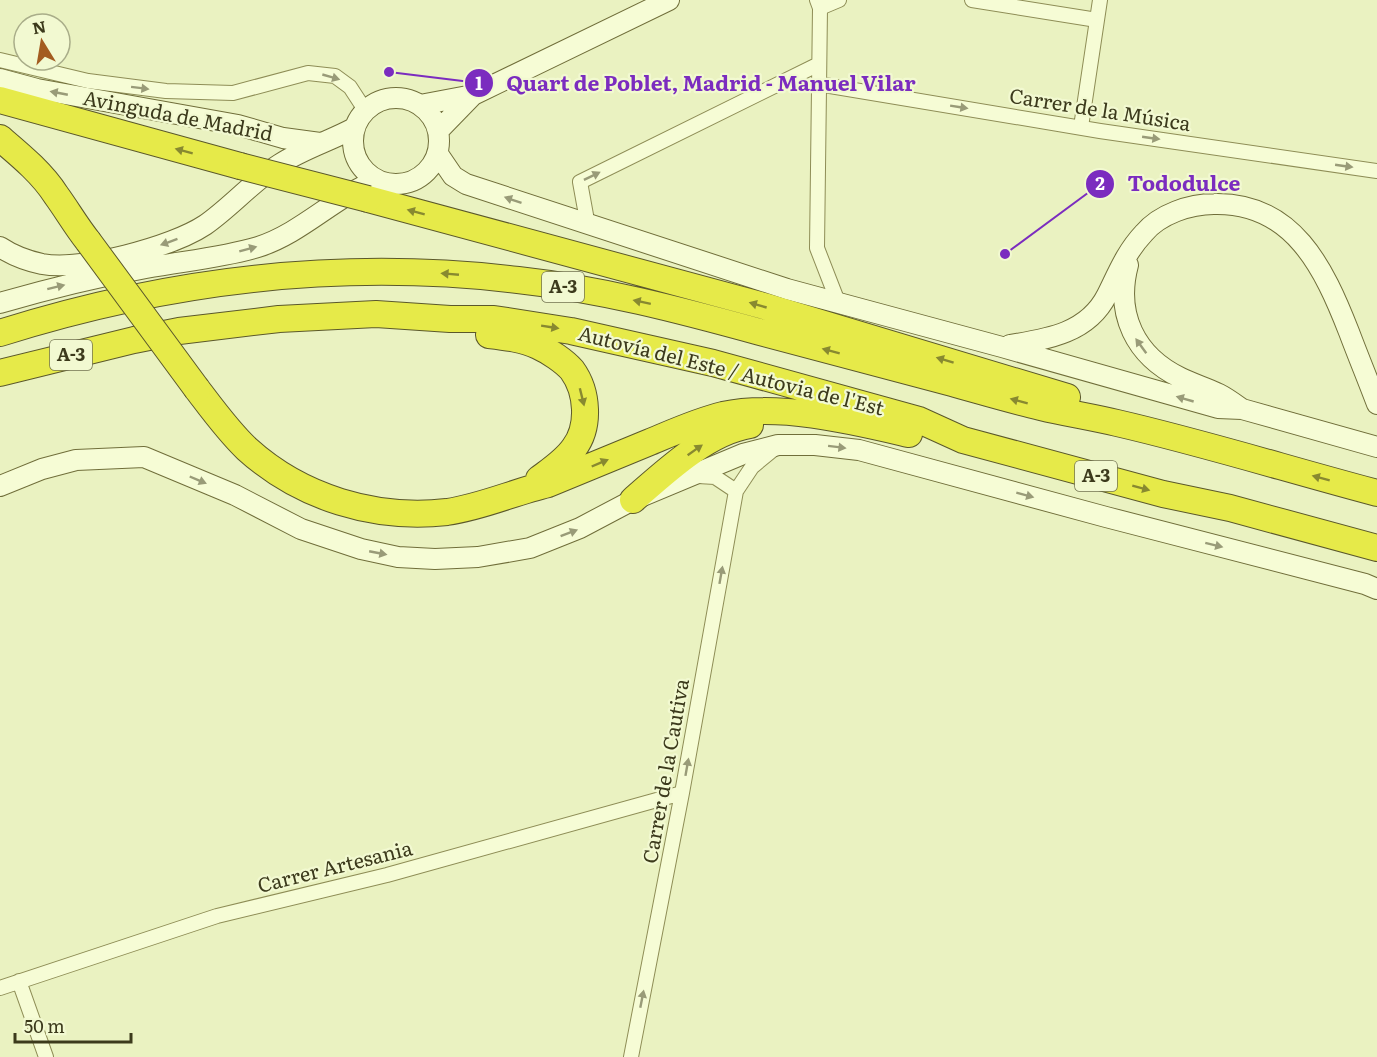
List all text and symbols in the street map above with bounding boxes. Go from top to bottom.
north arrow [12,12,72,72]
text: N [30,13,48,39]
callout: Quart de Poblet, Madrid - Manuel Vilar [464,64,928,103]
text: Quart de Poblet, Madrid - Manuel Vilar [506,66,916,97]
text: 1 [475,69,483,96]
one-way arrow [322,73,340,83]
street label: Carrer de la Música [1008,79,1193,137]
street label: Avinguda de Madrid [81,81,276,147]
one-way arrow [130,84,149,93]
one-way arrow [50,88,69,97]
one-way arrow [949,103,968,112]
one-way arrow [1142,134,1161,143]
one-way arrow [175,145,193,155]
one-way arrow [1335,161,1354,170]
callout: Tododulce [1085,165,1252,204]
text: Tododulce [1128,166,1241,197]
text: 2 [1095,169,1105,196]
one-way arrow [584,171,601,181]
one-way arrow [504,195,522,205]
one-way arrow [406,207,424,216]
one-way arrow [160,238,178,247]
one-way arrow [238,244,257,254]
one-way arrow [440,269,459,279]
road number: A-3 [542,272,584,302]
one-way arrow [47,282,66,292]
one-way arrow [633,297,652,306]
one-way arrow [749,300,767,309]
street label: Autovía del Este / Autovia de l'Est [575,317,888,422]
one-way arrow [541,323,560,332]
one-way arrow [1135,338,1147,354]
road number: A-3 [50,340,92,370]
one-way arrow [822,346,840,355]
one-way arrow [936,355,954,364]
one-way arrow [578,388,588,406]
one-way arrow [1176,393,1194,403]
one-way arrow [1010,396,1029,406]
one-way arrow [827,443,846,452]
one-way arrow [687,445,703,456]
one-way arrow [592,458,609,467]
road number: A-3 [1075,461,1117,491]
one-way arrow [1311,473,1329,482]
one-way arrow [190,475,208,485]
one-way arrow [1132,484,1150,494]
one-way arrow [1016,491,1035,501]
one-way arrow [560,528,578,537]
one-way arrow [1205,540,1223,550]
one-way arrow [369,549,388,558]
one-way arrow [717,565,726,584]
street label: Carrer de la Cautiva [633,676,695,865]
one-way arrow [683,757,692,776]
street label: Carrer Artesania [254,831,415,899]
one-way arrow [638,990,647,1009]
scale bar [15,1006,130,1044]
text: 50 m [24,1012,65,1039]

